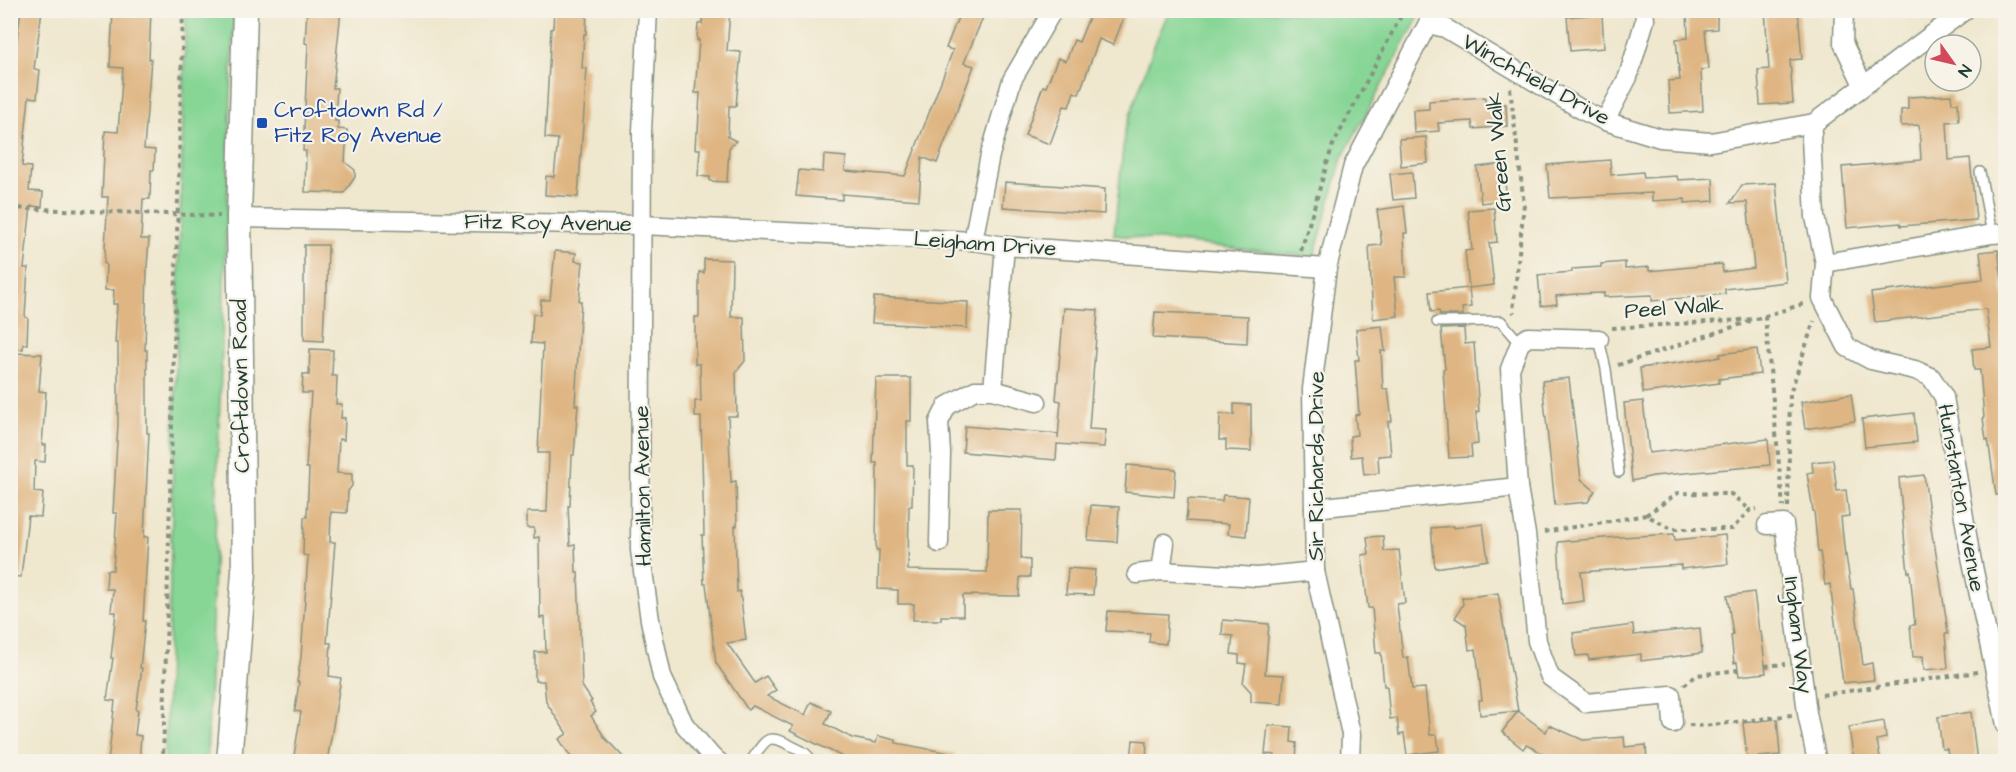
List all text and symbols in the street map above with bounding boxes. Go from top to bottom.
street label: Winchfield Drive [1456,27,1616,134]
north arrow [1923,33,1983,93]
text: N [1953,61,1977,81]
street label: Green Walk [1478,90,1520,213]
place label: Croftdown Rd / Fitz Roy Avenue [274,95,443,152]
marker: Croftdown Rd / Fitz Roy Avenue [255,116,269,130]
street label: Fitz Roy Avenue [464,206,632,241]
street label: Leigham Drive [913,224,1057,265]
street label: Peel Walk [1624,289,1725,327]
street label: Croftdown Road [224,299,258,473]
street label: Sir Richards Drive [1301,371,1332,561]
street label: Hunstanton Avenue [1929,402,1993,594]
street label: Hamilton Avenue [626,405,660,567]
street label: Ingham Way [1774,575,1821,695]

